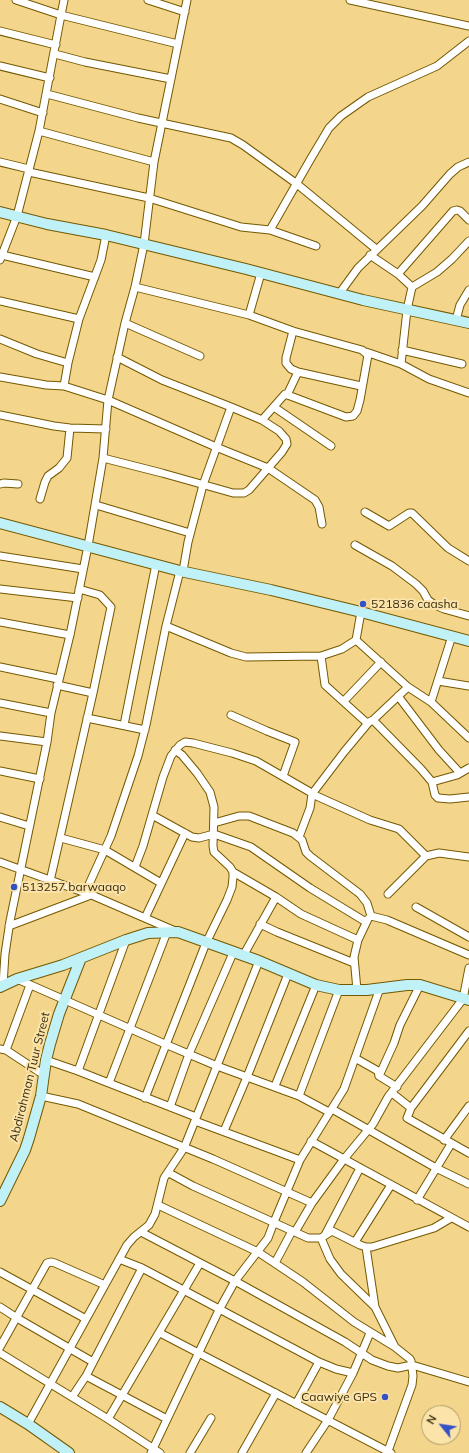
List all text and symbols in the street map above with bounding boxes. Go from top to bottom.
place label: 521836 caasha [371,597,458,611]
marker: 521836 caasha [358,599,368,609]
place label: 513257 barwaaqo [22,880,126,894]
marker: 513257 barwaaqo [9,882,19,892]
street label: Abdirahman Tuur Street [7,1011,53,1143]
place label: Caawiye GPS [301,1390,377,1404]
marker: Caawiye GPS [380,1392,390,1402]
north arrow [421,1405,461,1445]
text: N [423,1412,440,1427]

